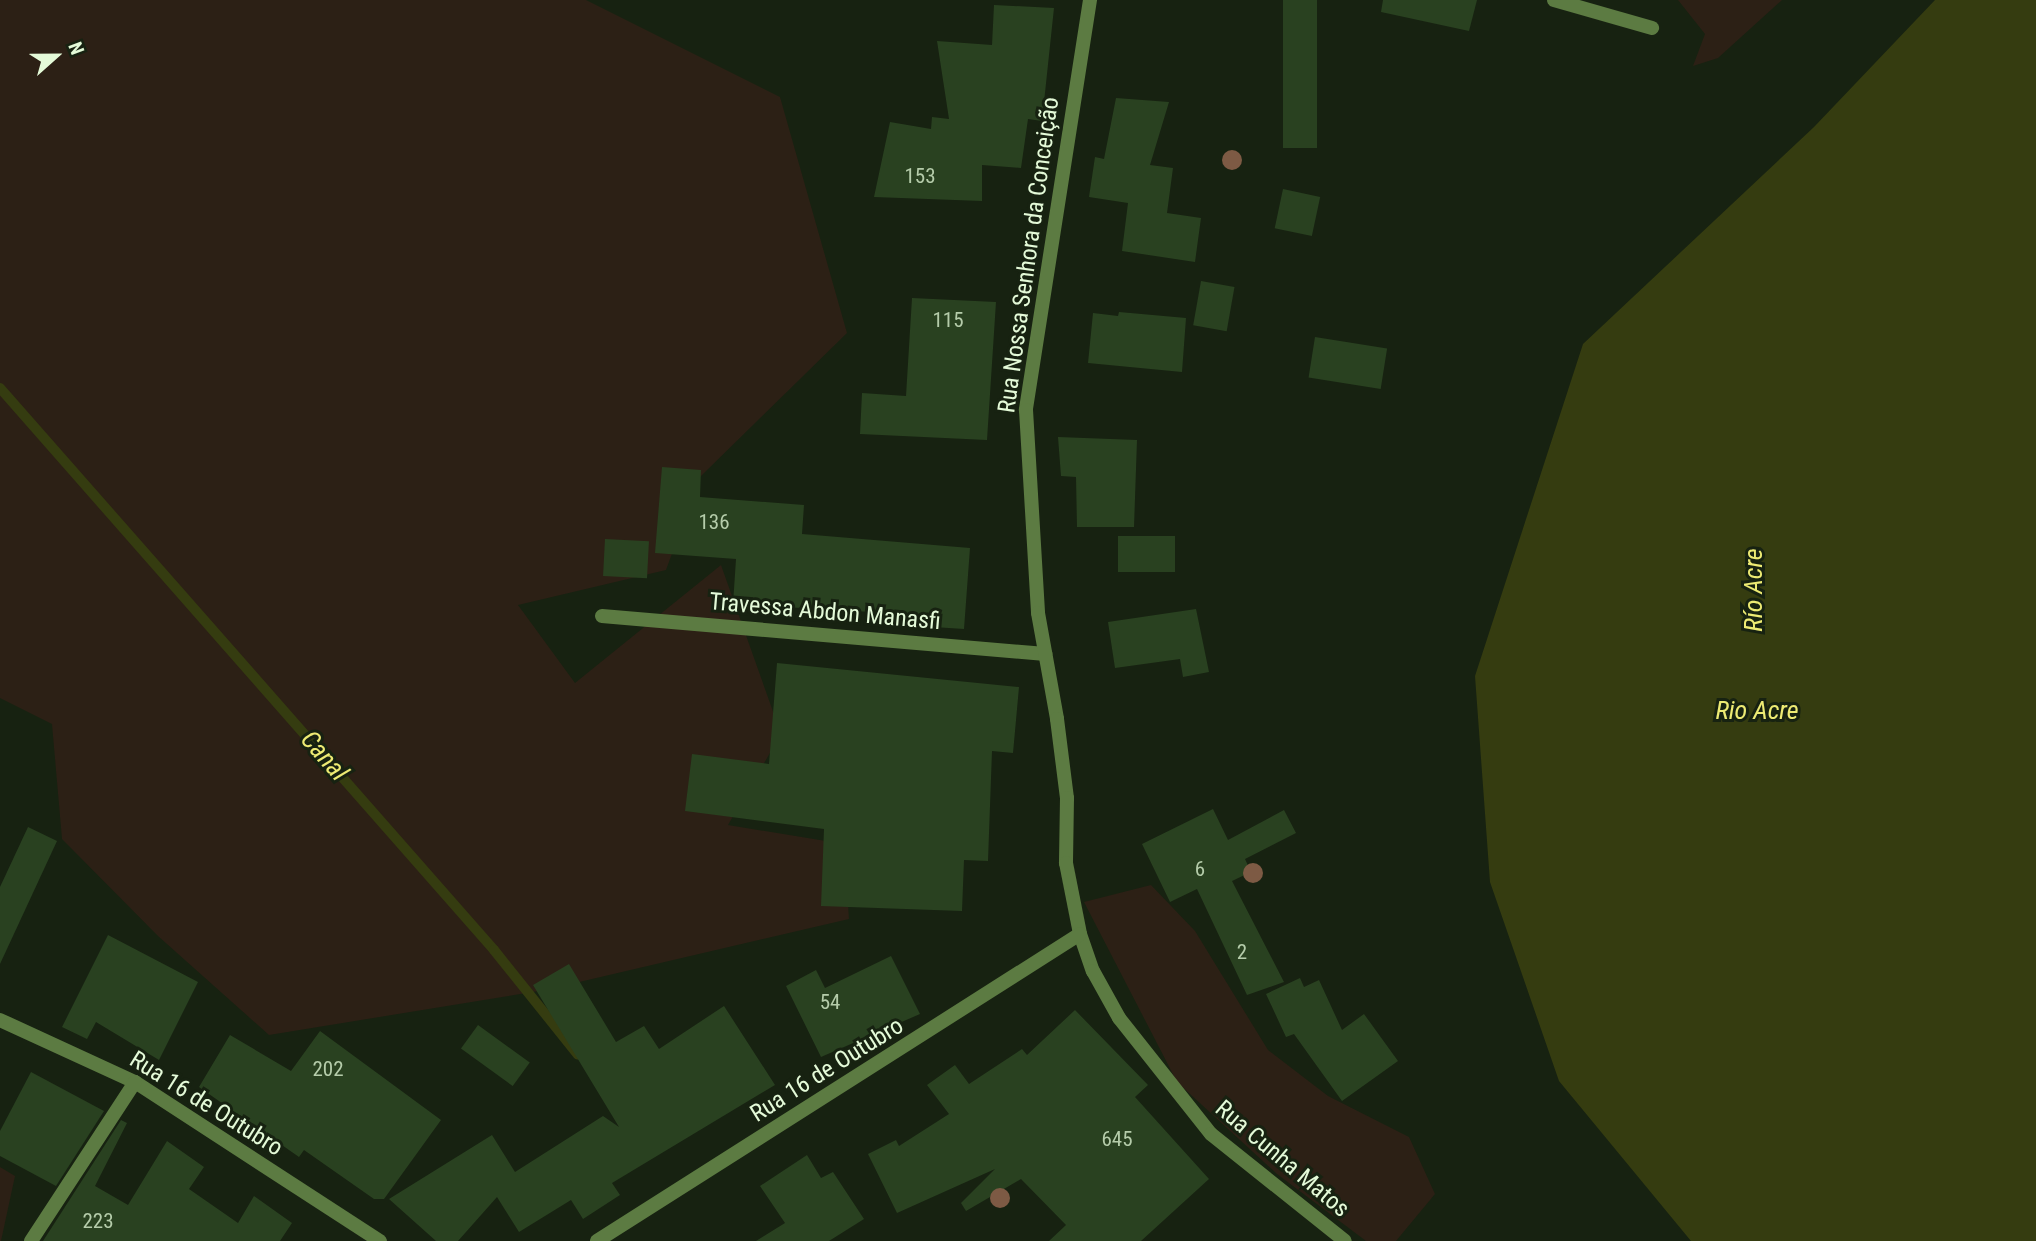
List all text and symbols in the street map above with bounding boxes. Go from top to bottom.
north arrow [21,21,91,91]
text: N [63,39,89,58]
street label: Rua Nossa Senhora da Conceição [993,95,1065,415]
house number: 153 [904,163,936,189]
house number: 115 [932,307,964,333]
house number: 136 [698,509,730,535]
water label: Río Acre [1738,548,1770,632]
street label: Travessa Abdon Manasfi [708,588,942,636]
water label: Rio Acre [1715,695,1799,727]
water label: Canal [294,724,354,788]
house number: 6 [1195,856,1205,882]
house number: 2 [1237,939,1247,965]
house number: 54 [820,989,840,1015]
street label: Rua 16 de Outubro [745,1011,909,1129]
street label: Rua 16 de Outubro [124,1045,288,1163]
house number: 202 [312,1056,344,1082]
street label: Rua Cunha Matos [1209,1095,1355,1223]
house number: 645 [1101,1126,1133,1152]
house number: 223 [82,1208,114,1234]

